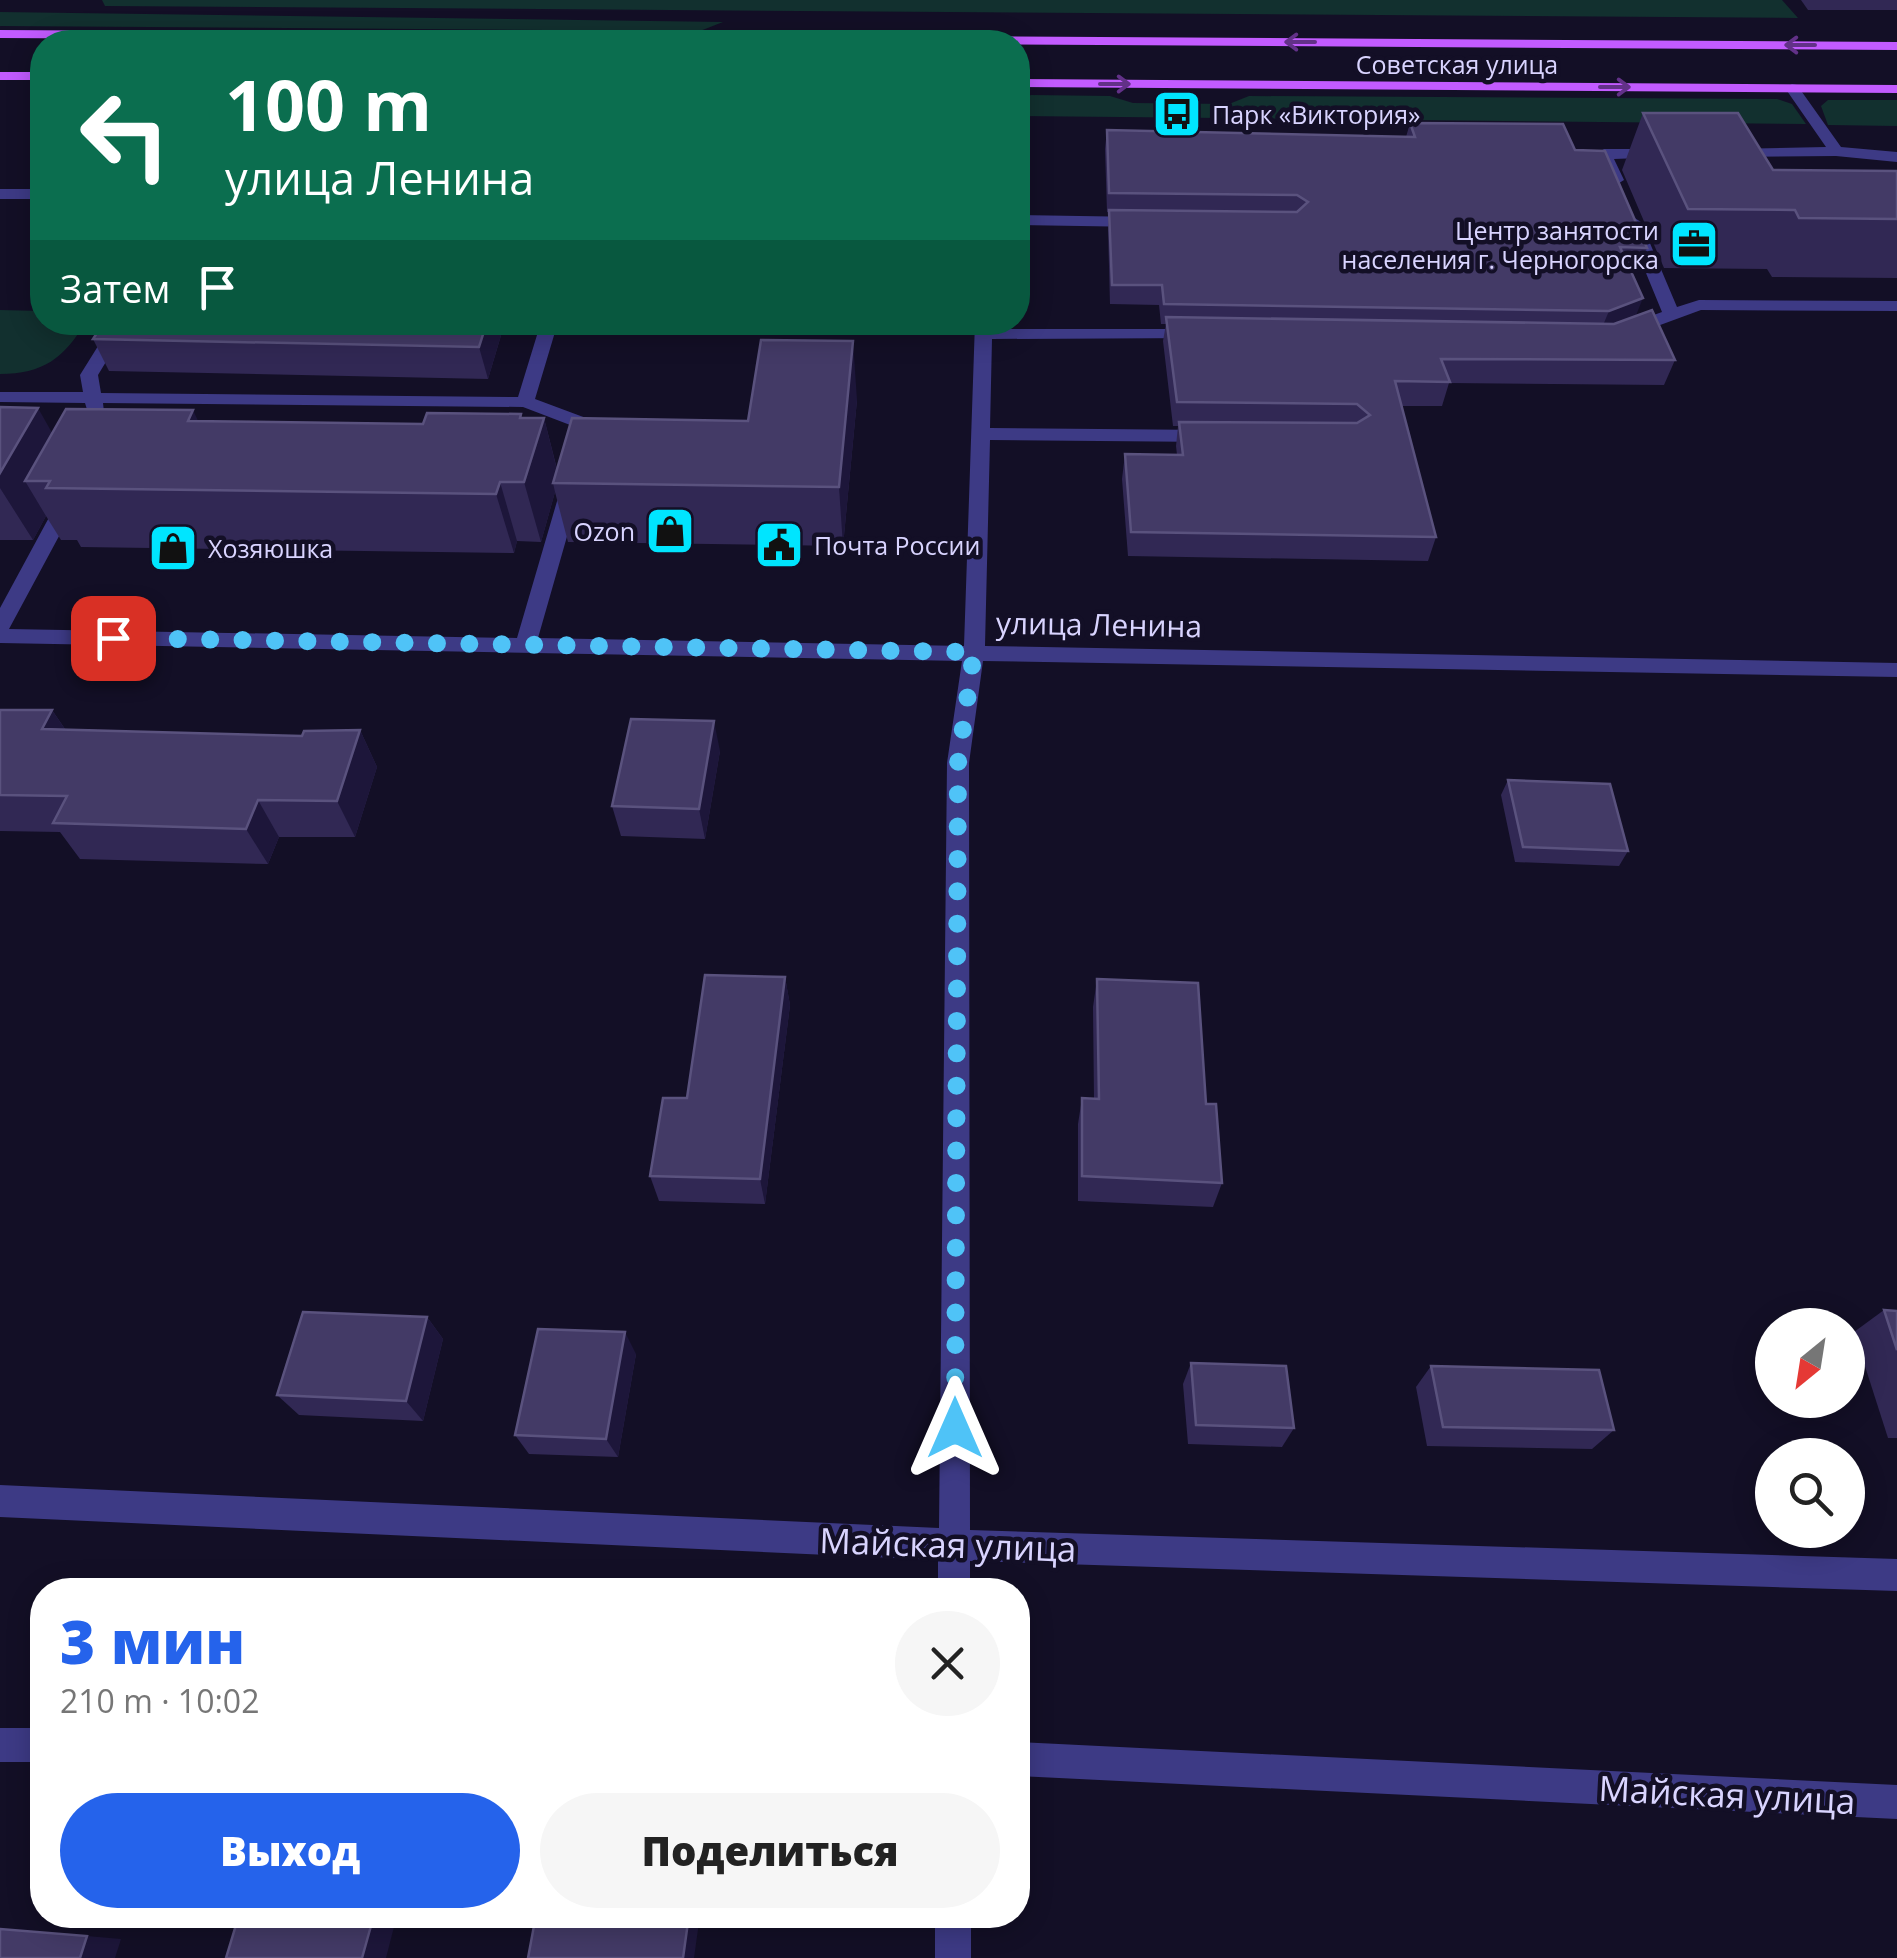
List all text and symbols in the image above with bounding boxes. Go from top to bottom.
one-way arrow [1284,32,1316,52]
one-way arrow [1784,36,1816,54]
street label: Советская улица [1356,47,1558,81]
text: 100 m [225,56,432,152]
icon: left [60,70,190,200]
one-way arrow [1098,74,1130,94]
one-way arrow [1598,78,1630,96]
bus stop icon: Парк «Виктория» [1151,88,1203,140]
place label: Парк «Виктория» [1212,97,1420,131]
text: улица Ленина [225,147,534,208]
place label: Центр занятости населения г. Черногорска [1342,213,1659,276]
office icon: Центр занятости населения г. Черногорска [1668,218,1720,270]
icon: arrive [190,260,245,315]
text: Затем [60,262,170,314]
shop icon: Ozon [644,505,696,557]
place label: Ozon [573,514,635,548]
public building icon: Почта России [753,519,805,571]
shop icon: Хозяюшка [147,522,199,574]
place label: Почта России [814,528,980,562]
place label: Хозяюшка [208,531,333,565]
pin [71,596,156,681]
street label: улица Ленина [996,602,1202,646]
icon: arrive [86,611,141,666]
north arrow [1755,1308,1865,1418]
map controls [1755,1308,1865,1548]
position arrow [903,1376,1007,1480]
button: search [1755,1438,1865,1548]
street label: Майская улица [819,1516,1077,1572]
text: 3 мин [60,1600,245,1682]
button: close [895,1611,1000,1716]
text: 210 m · 10:02 [60,1679,259,1722]
street label: Майская улица [1597,1764,1857,1824]
button: Выход [60,1793,520,1908]
button: Поделиться [540,1793,1000,1908]

